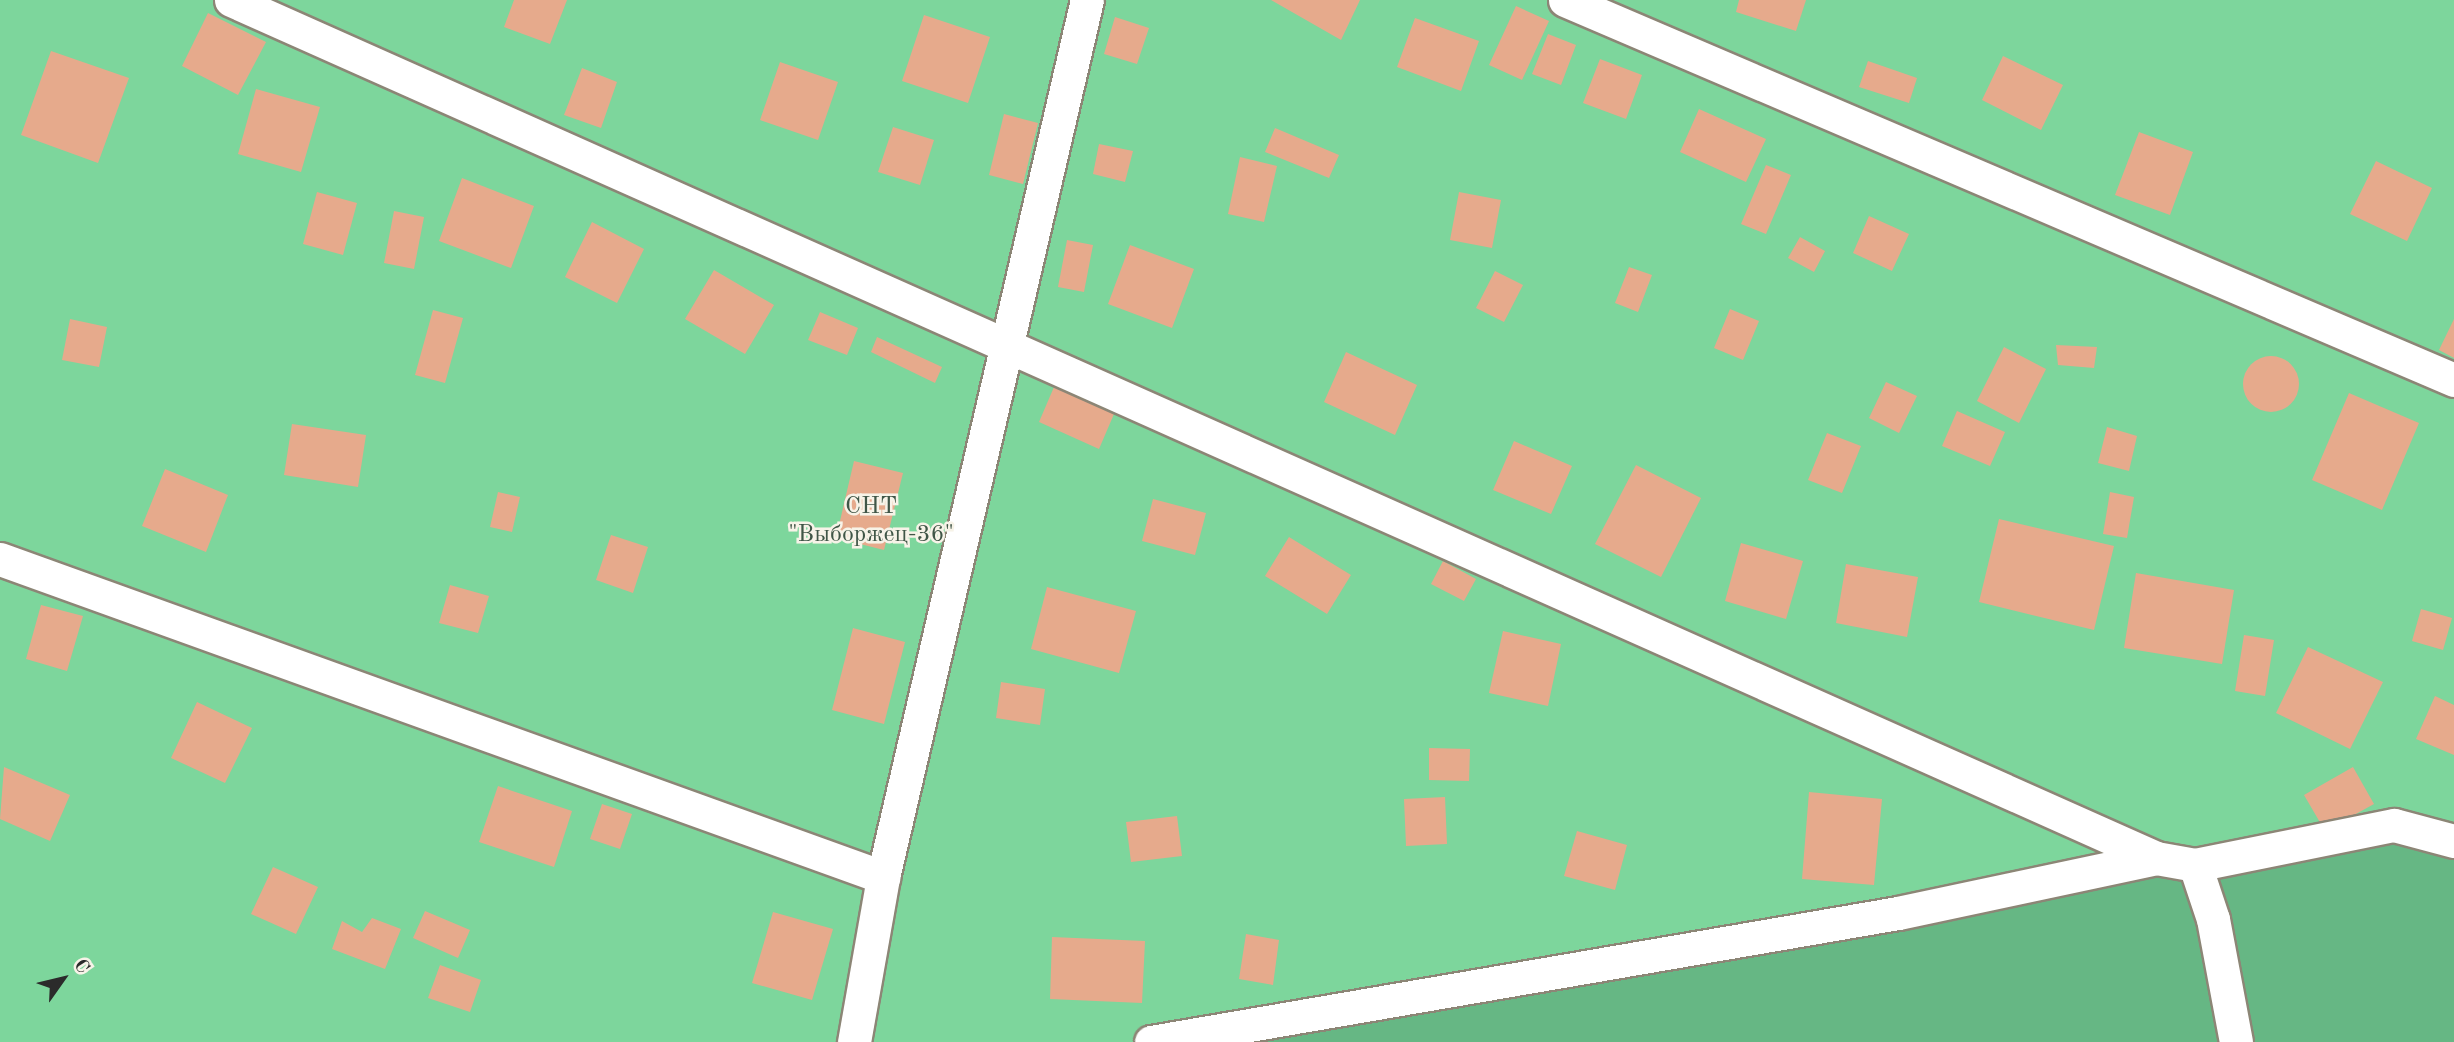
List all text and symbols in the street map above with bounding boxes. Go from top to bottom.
park label: СНТ "Выборжец-36" [788,494,954,550]
north arrow [28,944,98,1014]
text: С [69,956,92,977]

